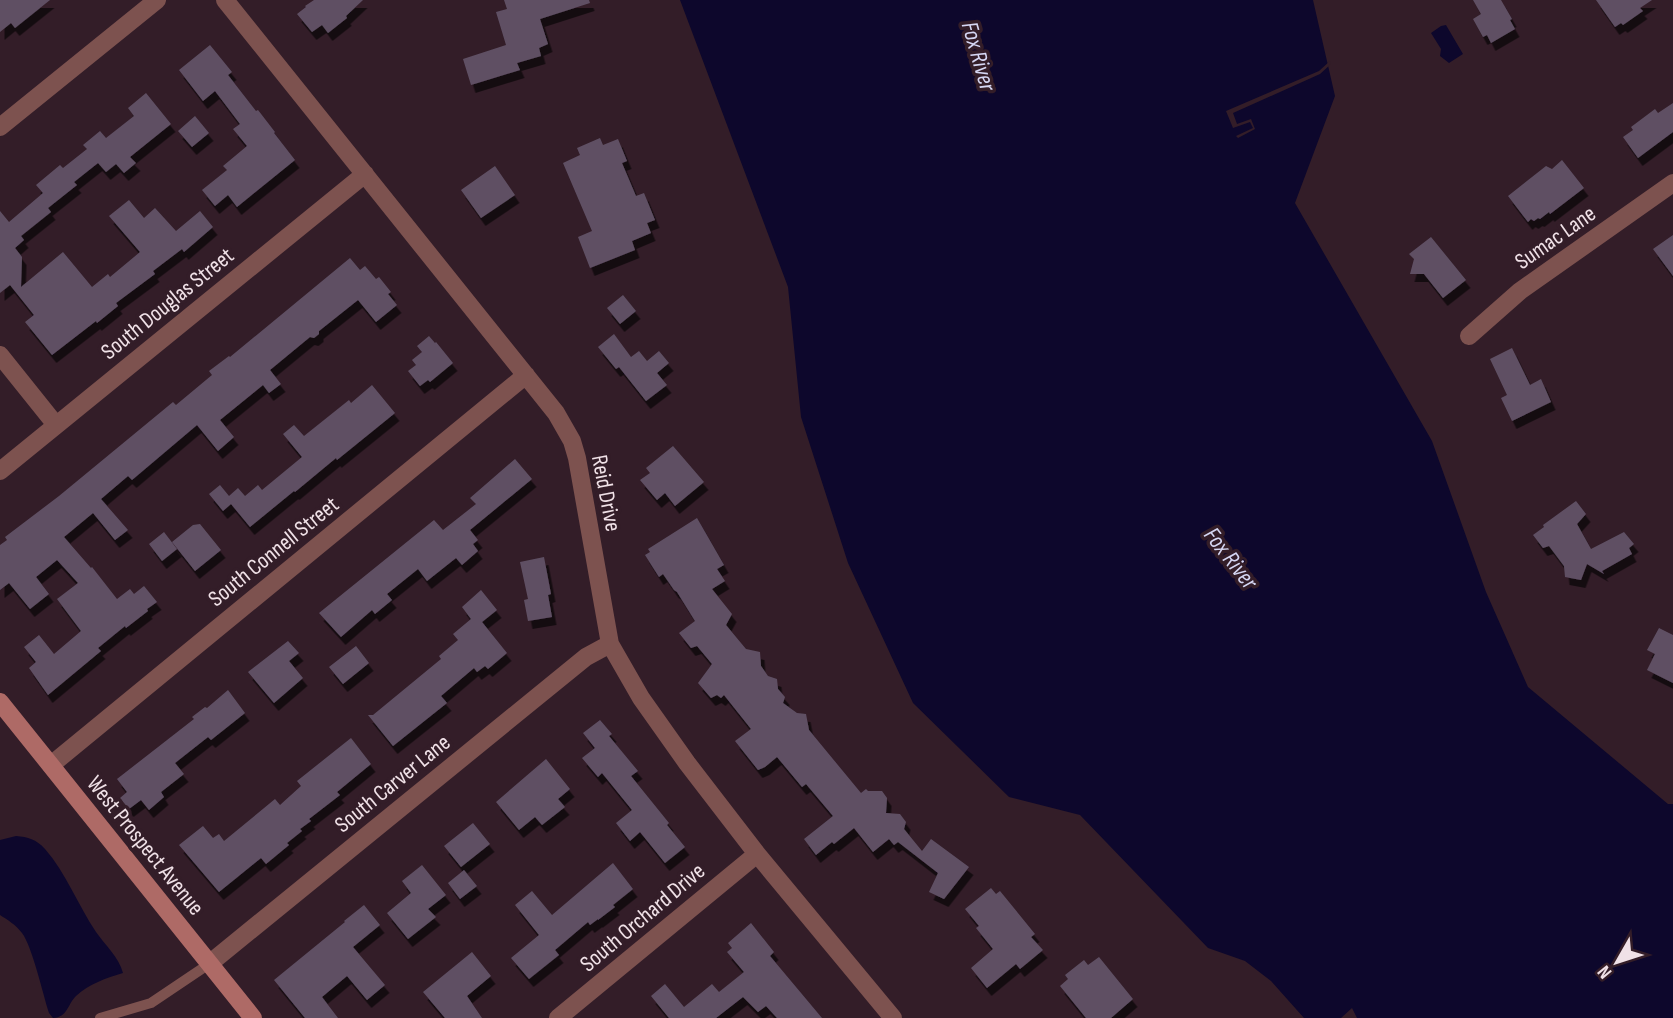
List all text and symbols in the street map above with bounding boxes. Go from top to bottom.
water label: Fox River [955,18,1003,95]
street label: Sumac Lane [1510,200,1601,276]
street label: South Douglas Street [96,242,240,366]
street label: Reid Drive [585,453,627,534]
street label: South Connell Street [203,491,344,613]
water label: Fox River [1197,521,1265,596]
street label: South Carver Lane [329,729,456,839]
street label: West Prospect Avenue [80,770,210,921]
street label: South Orchard Drive [574,857,711,978]
north arrow [1582,927,1652,997]
text: N [1593,961,1617,983]

